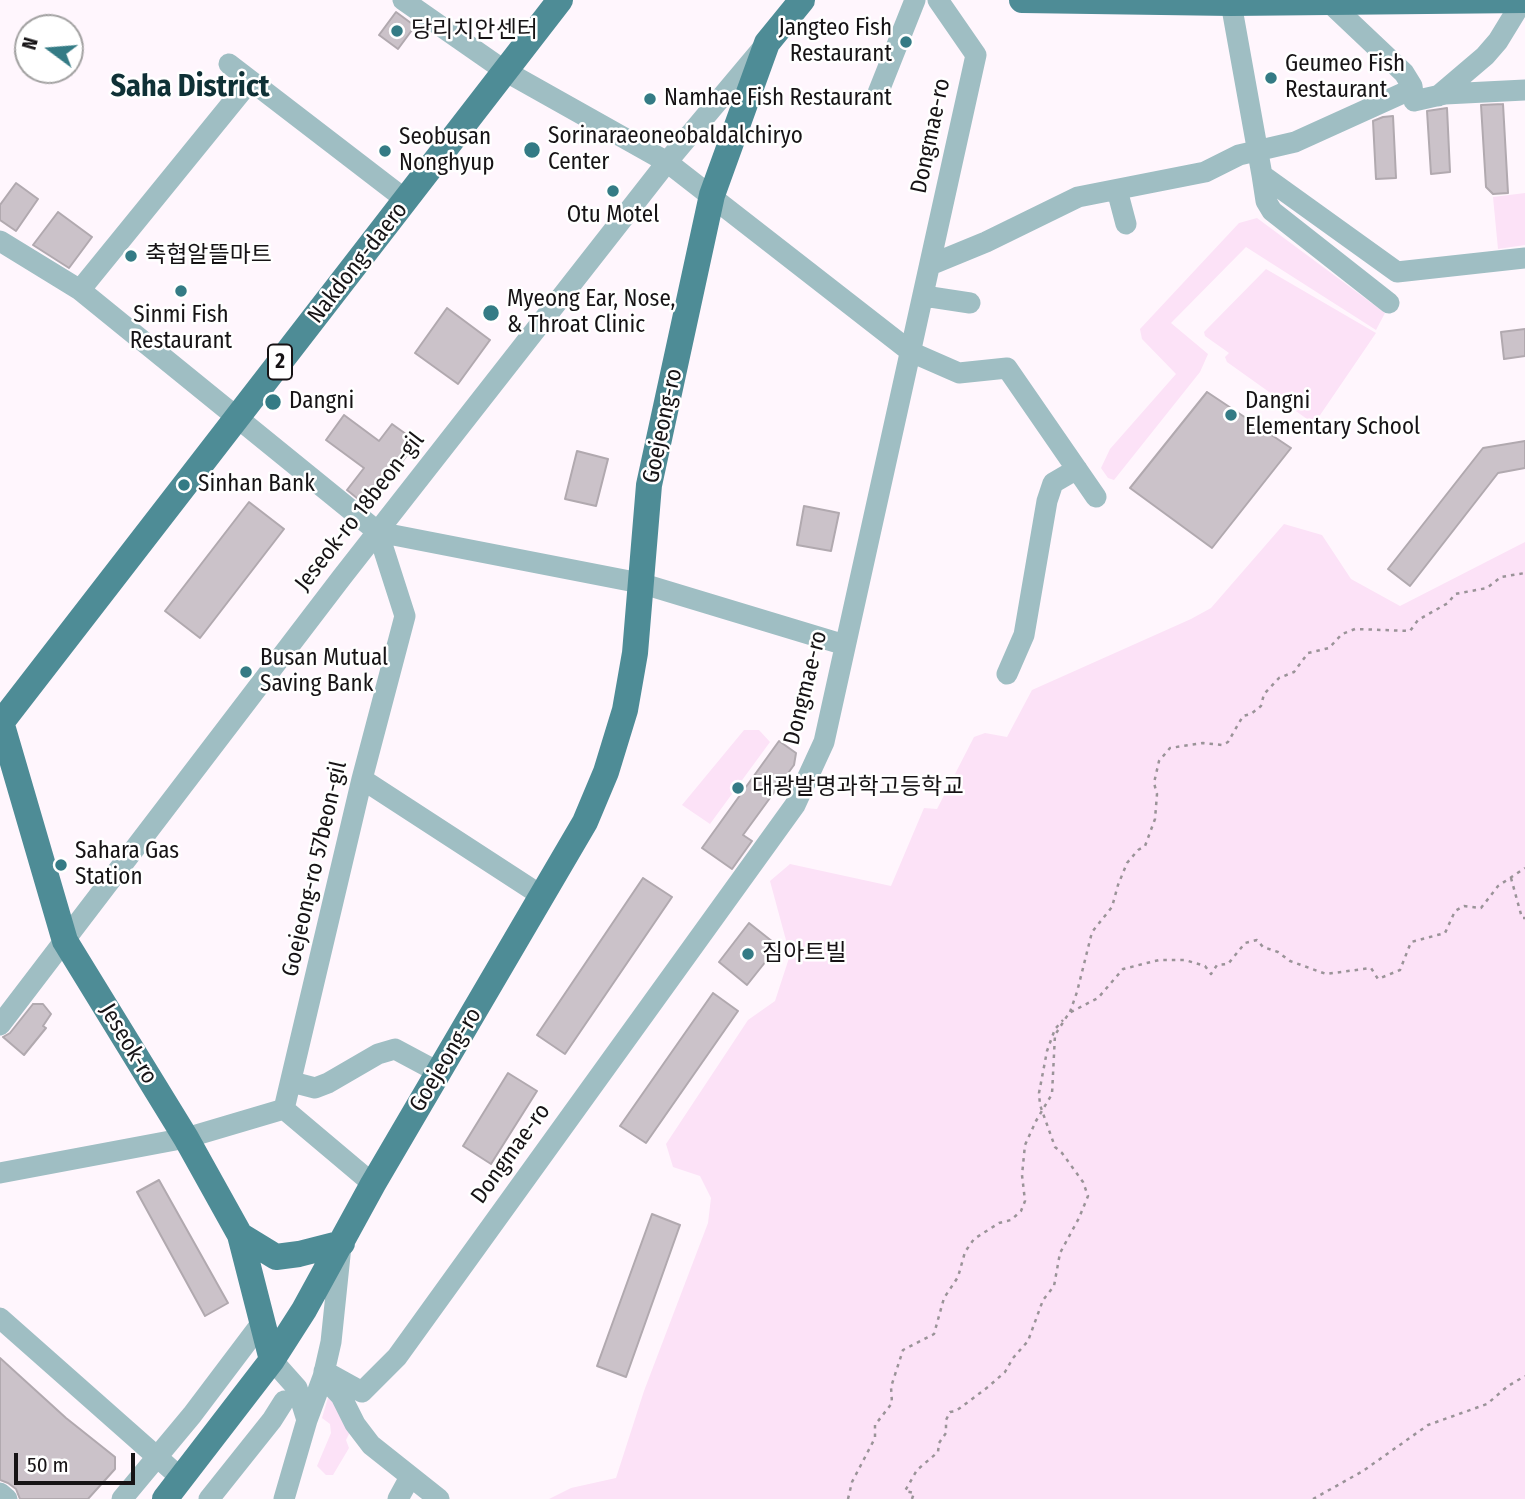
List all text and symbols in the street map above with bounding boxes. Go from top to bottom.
north arrow [14,14,84,84]
place label: Jangteo Fish Restaurant [778,15,892,69]
place label: 당리치안센터 [411,17,538,45]
marker: 당리치안센터 [389,23,405,39]
marker: Jangteo Fish Restaurant [898,34,914,50]
text: N [18,35,43,52]
place label: Geumeo Fish Restaurant [1285,51,1405,105]
district label: Saha District [110,70,270,106]
marker: Geumeo Fish Restaurant [1263,70,1279,86]
street label: Dongmae-ro [905,76,957,196]
place label: Namhae Fish Restaurant [664,85,892,113]
marker: Namhae Fish Restaurant [642,91,658,107]
place label: Sorinaraeoneobaldalchiryo Center [548,123,803,177]
place label: Seobusan Nonghyup [399,124,494,178]
marker: Sorinaraeoneobaldalchiryo Center [522,140,542,160]
marker: Seobusan Nonghyup [377,143,393,159]
marker: Otu Motel [605,183,621,199]
street label: Nakdong-daero [302,197,414,329]
place label: Otu Motel [567,202,659,230]
place label: 축협알뜰마트 [145,242,272,270]
marker: 축협알뜰마트 [123,248,139,264]
marker: Sinmi Fish Restaurant [173,283,189,299]
place label: Myeong Ear, Nose, & Throat Clinic [507,286,675,340]
place label: Sinmi Fish Restaurant [130,302,232,356]
marker: Myeong Ear, Nose, & Throat Clinic [481,303,501,323]
road number: 2 [268,344,292,380]
street label: Goejeong-ro [637,366,689,486]
place label: Dangni [289,388,354,416]
place label: Dangni Elementary School [1245,388,1420,442]
marker: Dangni [263,392,283,412]
marker: Dangni Elementary School [1223,407,1239,423]
street label: Jeseok-ro 18beon-gil [290,427,430,597]
place label: Sinhan Bank [198,471,315,499]
marker: Sinhan Bank [176,477,192,493]
street label: Dongmae-ro [778,628,834,748]
place label: Busan Mutual Saving Bank [260,645,388,699]
marker: Busan Mutual Saving Bank [238,664,254,680]
street label: Goejeong-ro 57beon-gil [277,759,353,979]
place label: 대광발명과학고등학교 [752,774,964,802]
marker: 대광발명과학고등학교 [730,780,746,796]
place label: Sahara Gas Station [75,838,179,892]
marker: Sahara Gas Station [53,857,69,873]
place label: 짐아트빌 [762,940,847,968]
marker: 짐아트빌 [740,946,756,962]
street label: Jeseok-ro [93,999,163,1089]
street label: Goejeong-ro [404,1003,488,1117]
street label: Dongmae-ro [466,1099,556,1209]
scale bar [18,1440,138,1484]
text: 50 m [27,1452,69,1478]

